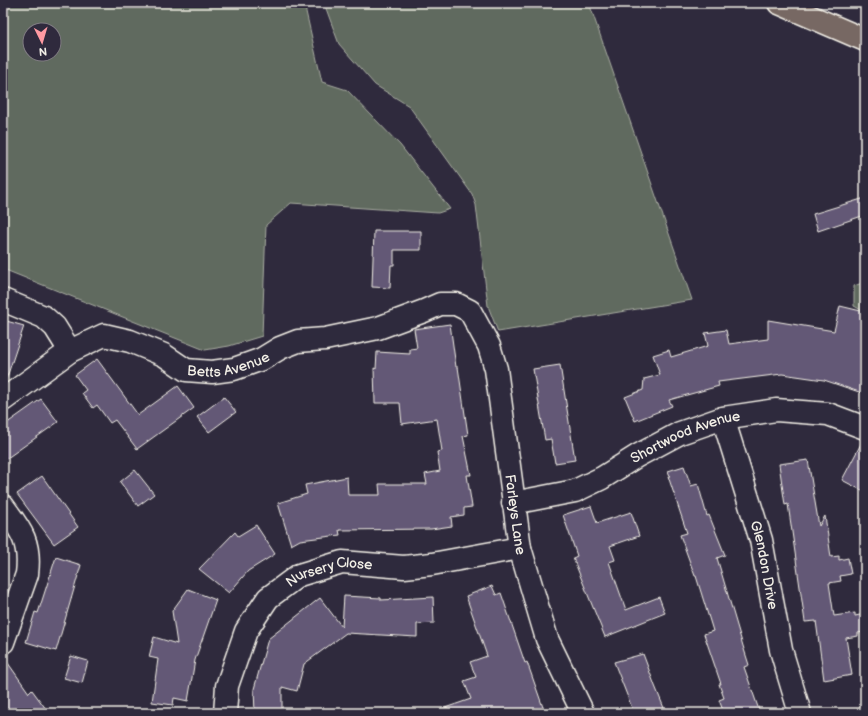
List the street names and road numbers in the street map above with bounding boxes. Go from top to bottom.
street label: Betts Avenue [187,348,273,381]
street label: Shortwood Avenue [627,407,741,467]
street label: Farleys Lane [502,473,530,557]
street label: Glendon Drive [747,518,782,611]
street label: Nursery Close [282,553,373,590]

